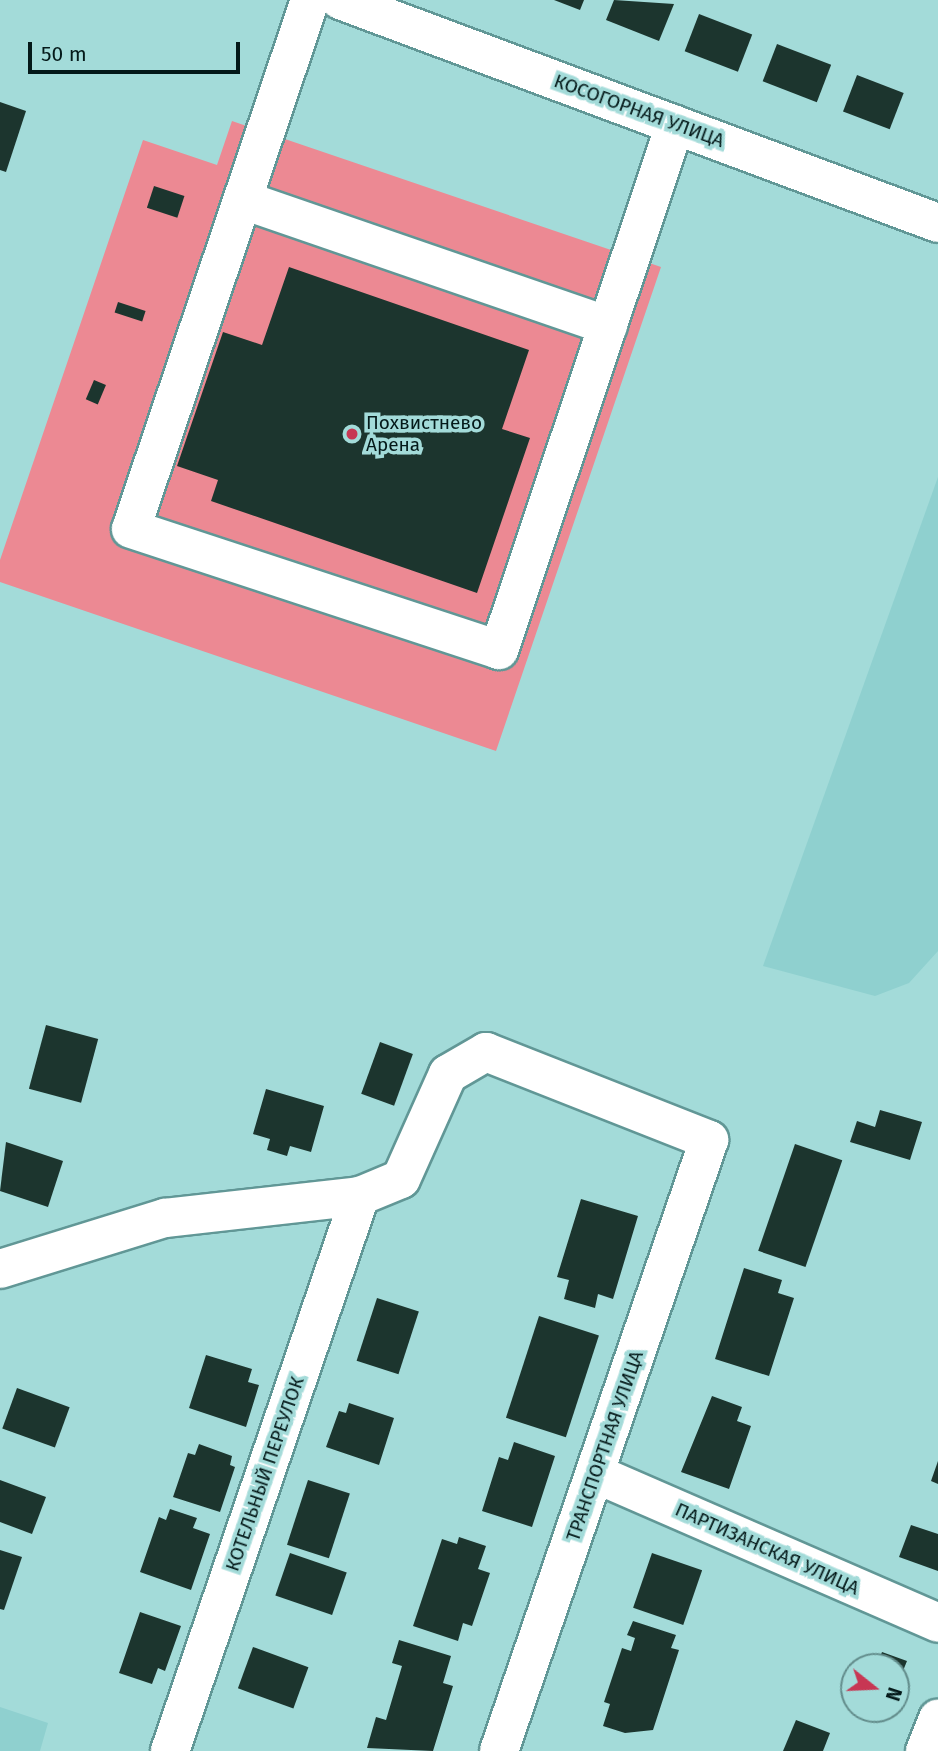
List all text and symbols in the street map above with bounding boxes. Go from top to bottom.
scale bar [32,28,243,72]
text: 50 m [41,41,87,67]
street label: КОСОГОРНАЯ УЛИЦА [551,70,727,152]
place label: Похвистнево Арена [366,412,482,456]
marker: Похвистнево Арена [344,426,360,442]
street label: ТРАНСПОРТНАЯ УЛИЦА [562,1348,648,1544]
street label: КОТЕЛЬНЫЙ ПЕРЕУЛОК [221,1374,309,1574]
street label: ПАРТИЗАНСКАЯ УЛИЦА [672,1498,862,1600]
north arrow [840,1653,910,1723]
text: N [881,1684,906,1704]

